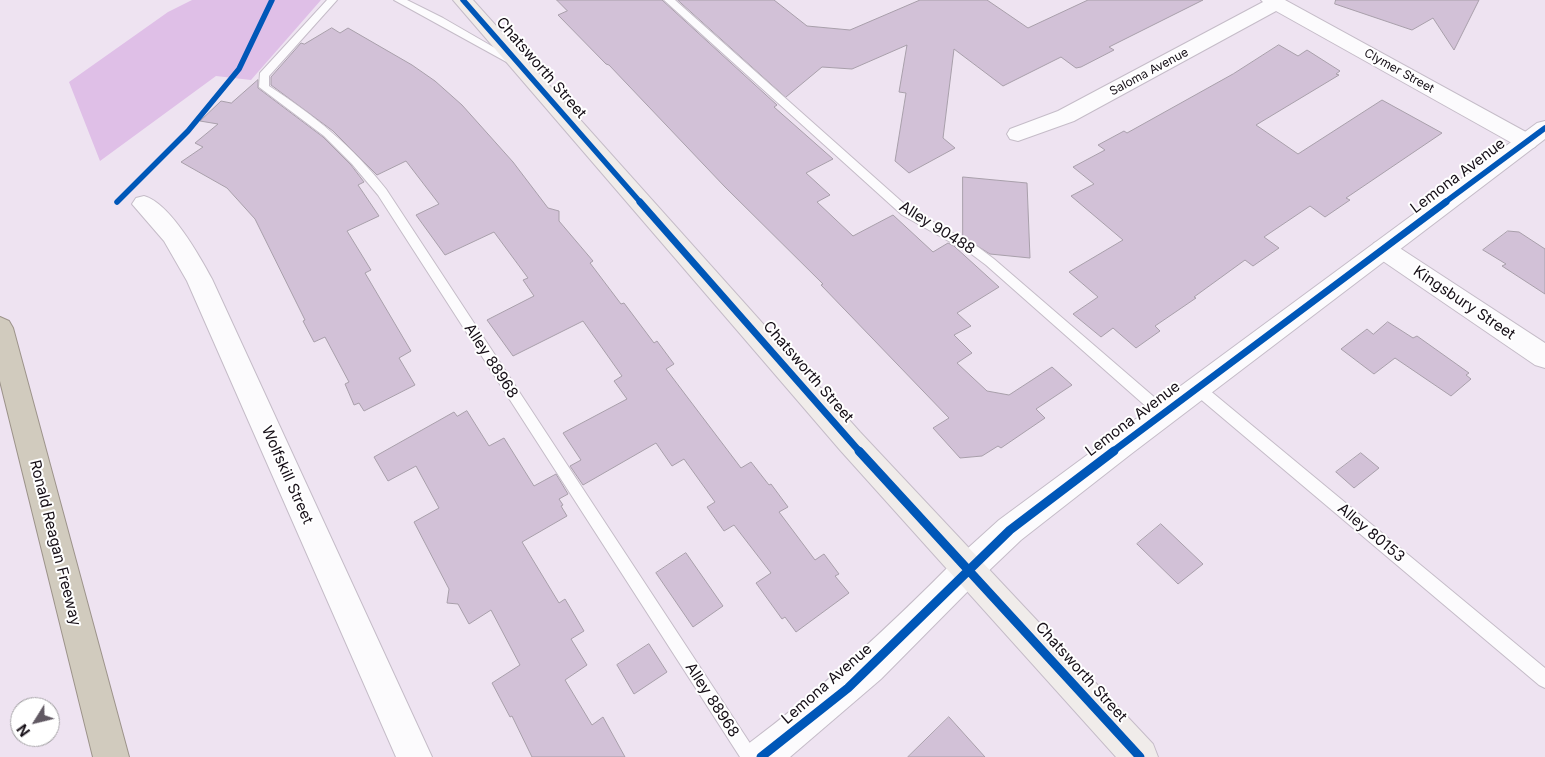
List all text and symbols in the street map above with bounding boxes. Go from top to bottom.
street label: Chatsworth Street [492,14,590,122]
street label: Saloma Avenue [1107,45,1191,99]
street label: Clymer Street [1362,46,1436,96]
street label: Lemona Avenue [1407,135,1509,217]
street label: Alley 90488 [896,198,978,258]
street label: Kingsbury Street [1410,262,1518,344]
street label: Chatsworth Street [759,318,857,426]
street label: Alley 88968 [460,320,522,402]
street label: Lemona Avenue [1082,378,1184,460]
street label: Wolfskill Street [257,423,317,527]
street label: Ronald Reagan Freeway [26,458,84,628]
street label: Alley 80153 [1334,500,1408,566]
street label: Chatsworth Street [1031,618,1131,726]
street label: Lemona Avenue [778,640,876,728]
street label: Alley 88968 [681,659,743,741]
north arrow [10,697,60,747]
text: N [13,721,33,740]

